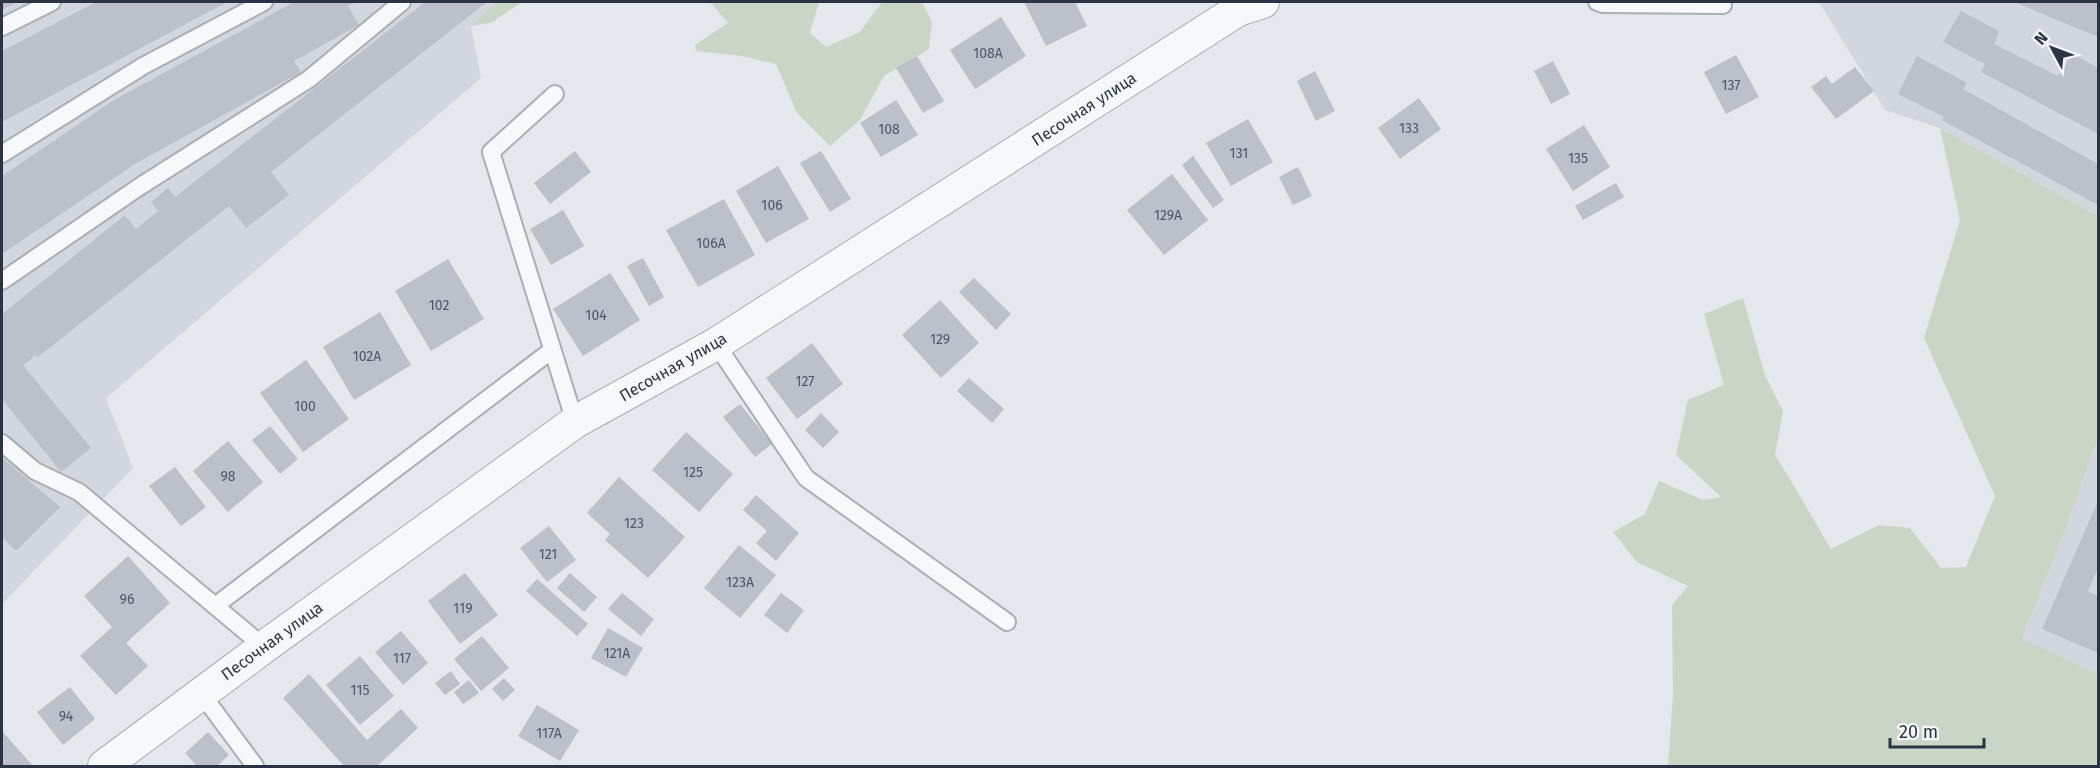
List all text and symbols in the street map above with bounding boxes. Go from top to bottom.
north arrow [2022,18,2082,78]
text: N [2030,28,2052,49]
house number: 108А [973,45,1003,62]
street label: Песочная улица [1028,68,1140,150]
house number: 137 [1721,77,1741,94]
house number: 133 [1399,120,1419,137]
house number: 108 [878,121,900,138]
house number: 131 [1230,145,1248,162]
house number: 135 [1568,150,1588,167]
house number: 106 [761,197,783,214]
house number: 129А [1154,207,1182,224]
house number: 106А [696,235,726,252]
house number: 102 [429,297,449,314]
house number: 104 [585,307,607,324]
street label: Песочная улица [616,329,730,405]
house number: 129 [930,331,950,348]
house number: 102А [353,348,381,365]
house number: 127 [795,373,815,390]
house number: 100 [294,398,316,415]
house number: 125 [683,464,703,481]
house number: 98 [220,468,236,485]
house number: 123 [624,515,644,532]
house number: 121 [539,546,557,563]
house number: 123А [726,574,754,591]
house number: 96 [120,591,134,608]
street label: Песочная улица [218,598,326,684]
house number: 119 [453,600,473,617]
house number: 121А [604,645,630,662]
house number: 117 [393,650,411,667]
house number: 115 [351,682,369,699]
house number: 94 [59,708,74,725]
scale bar [1890,711,1984,749]
text: 20 m [1899,721,1938,743]
house number: 117А [536,725,562,742]

